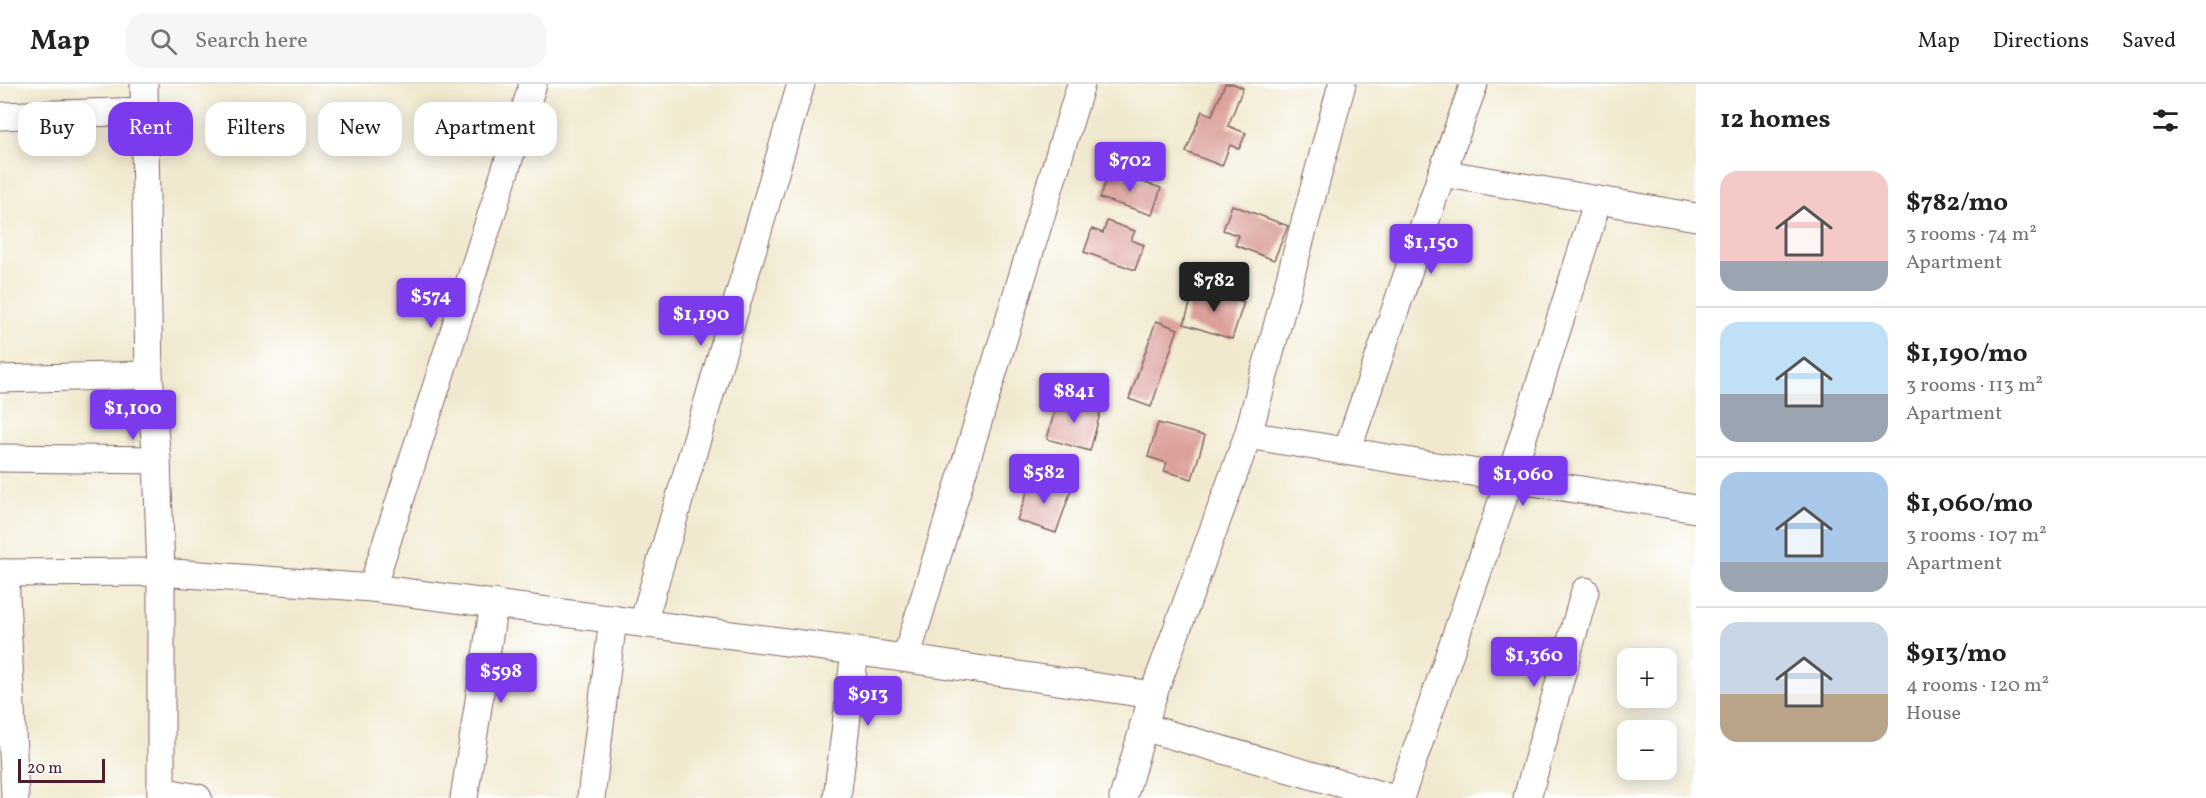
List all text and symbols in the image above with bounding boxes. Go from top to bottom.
search box [126,14,546,68]
text: Map [30,22,90,61]
icon: search [147,25,180,58]
text: Search here [195,26,308,57]
text: Map [1918,27,1960,56]
text: Directions [1993,27,2089,56]
text: Saved [2122,27,2176,56]
chip: Buy [18,102,96,156]
chip: Rent [108,102,193,156]
chip: Filters [205,102,306,156]
chip: New [318,102,402,156]
chip: Apartment [414,102,557,156]
text: 12 homes [1720,102,1831,138]
icon: filters [2149,104,2182,137]
pin: $702 [1094,142,1166,193]
text: $702 [1109,147,1151,175]
text: $782/mo [1906,185,2008,221]
icon: home [1768,195,1840,267]
text: 3 rooms · 74 m² [1906,221,2037,249]
pin: $1,150 [1382,224,1480,275]
text: $1,150 [1404,229,1458,257]
text: Apartment [1906,249,2002,277]
pin: $782 [1178,262,1250,313]
text: $782 [1193,267,1235,295]
pin: $574 [395,278,467,329]
text: $574 [411,283,451,311]
pin: $1,190 [652,296,750,347]
text: $1,190 [673,301,729,329]
text: $1,190/mo [1906,336,2028,372]
icon: home [1768,346,1840,418]
text: 3 rooms · 113 m² [1906,372,2043,400]
pin: $841 [1038,373,1110,424]
text: $841 [1053,378,1095,406]
pin: $1,100 [84,390,182,441]
text: $1,100 [104,395,162,423]
text: Apartment [1906,400,2002,428]
pin: $582 [1008,454,1080,505]
pin: $1,060 [1474,456,1572,507]
text: $582 [1023,459,1065,487]
text: $1,060 [1493,461,1553,489]
text: $1,060/mo [1906,486,2033,522]
icon: home [1768,496,1840,568]
text: 3 rooms · 107 m² [1906,522,2047,550]
text: Apartment [1906,550,2002,578]
text: $913/mo [1906,636,2007,672]
pin: $1,360 [1485,637,1583,688]
text: $1,360 [1505,642,1563,670]
icon: home [1768,646,1840,718]
map controls [1617,648,1677,780]
button: + [1617,648,1677,708]
pin: $598 [465,653,537,704]
text: $598 [480,658,522,686]
text: 4 rooms · 120 m² [1906,672,2049,700]
pin: $913 [832,676,904,727]
text: $913 [848,681,888,709]
text: House [1906,700,1961,728]
button: − [1617,720,1677,780]
scale bar [18,756,105,784]
text: 20 m [27,758,62,780]

